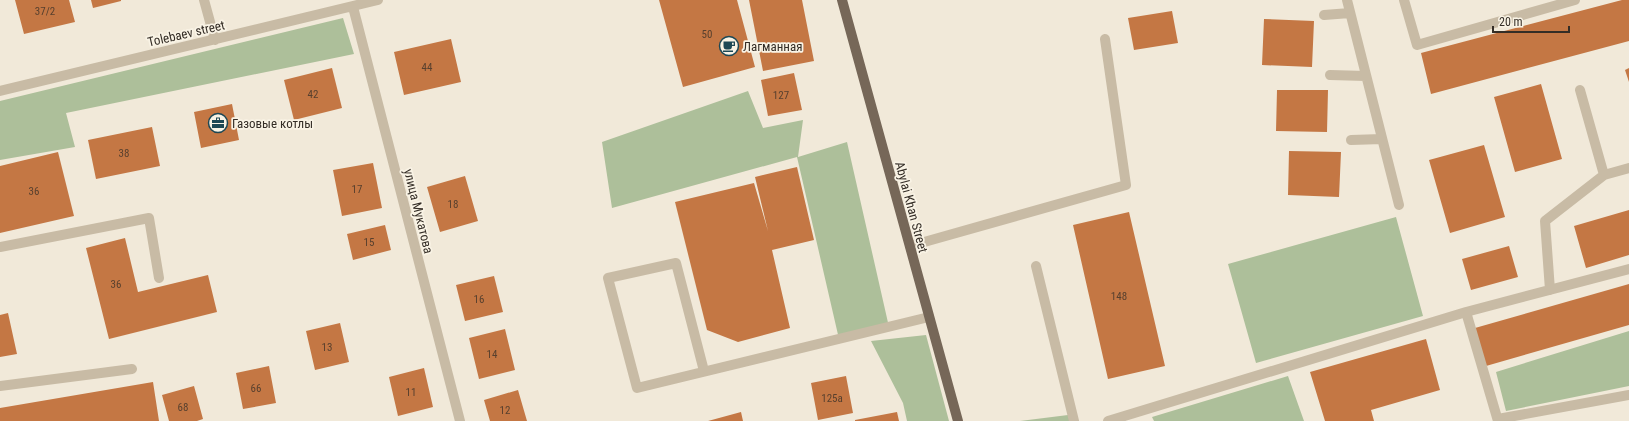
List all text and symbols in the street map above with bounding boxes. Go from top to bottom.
house number: 37/2 [35,5,55,18]
scale bar [1493,8,1569,34]
text: 20 m [1499,15,1523,29]
street label: Tolebaev street [146,17,226,50]
house number: 50 [702,28,712,41]
cafe icon: Лагманная [718,35,740,57]
place label: Лагманная [743,39,802,54]
house number: 44 [422,61,433,74]
house number: 42 [308,88,318,101]
house number: 127 [773,89,789,102]
office icon: Газовые котлы [207,112,229,134]
place label: Газовые котлы [232,116,313,131]
house number: 38 [119,147,129,160]
street label: Abylai Khan Street [892,160,931,254]
street label: улица Мукатова [401,167,436,255]
house number: 17 [352,183,362,196]
house number: 36 [29,185,39,198]
house number: 18 [448,198,458,211]
house number: 15 [364,236,374,249]
house number: 36 [111,278,121,291]
house number: 148 [1111,290,1127,303]
house number: 16 [474,293,484,306]
house number: 13 [322,341,332,354]
house number: 14 [487,348,498,361]
house number: 66 [251,382,261,395]
house number: 11 [406,386,416,399]
house number: 125а [821,392,843,405]
house number: 68 [178,401,188,414]
house number: 12 [500,404,510,417]

